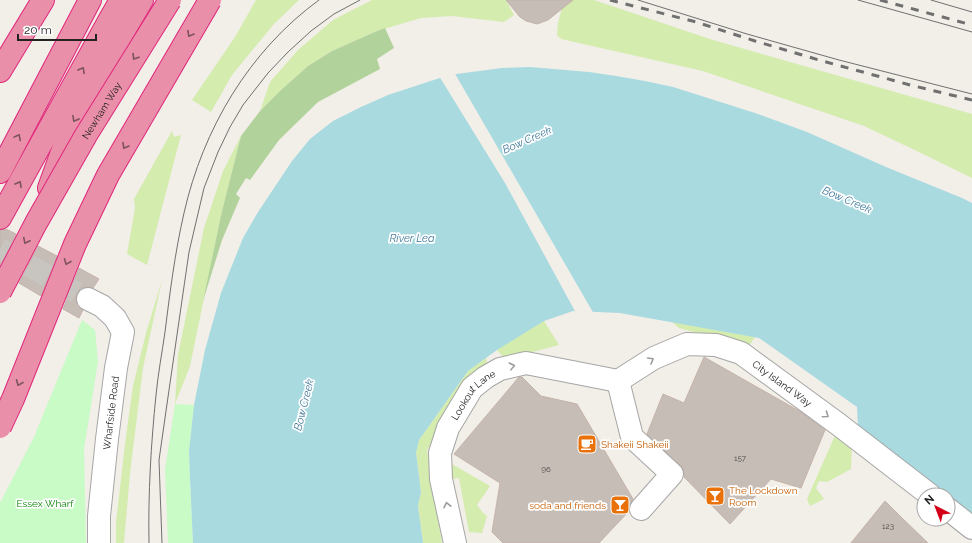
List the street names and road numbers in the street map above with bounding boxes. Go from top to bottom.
street label: Newham Way [79,79,123,141]
street label: City Island Way [751,358,814,409]
street label: Lookout Lane [449,367,497,422]
street label: Wharfside Road [101,376,121,450]

